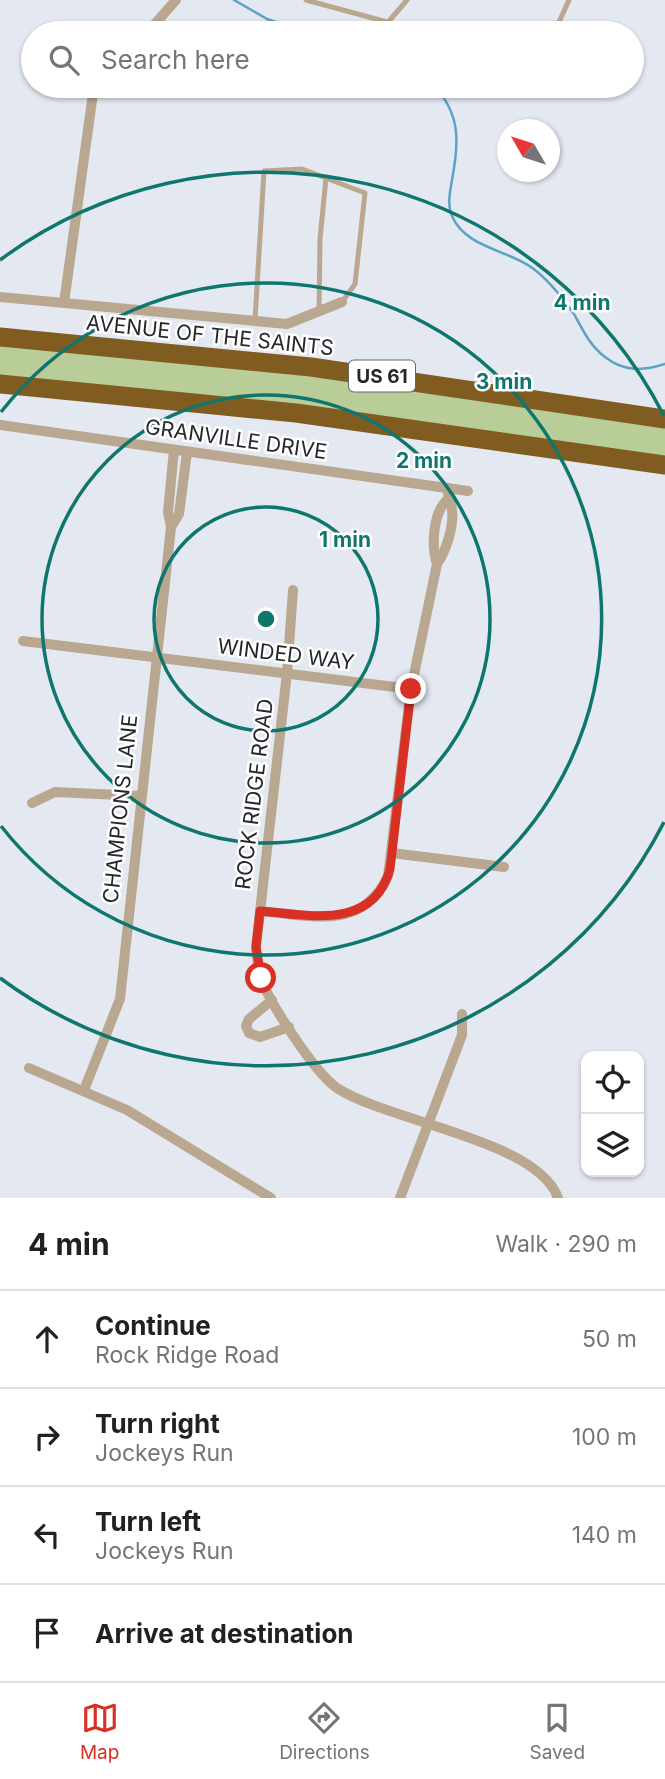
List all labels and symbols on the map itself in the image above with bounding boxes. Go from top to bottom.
north arrow [497,119,560,182]
text: 4 min [553,290,611,315]
street label: AVENUE OF THE SAINTS [85,310,335,360]
road number: US 61 [349,360,415,392]
text: 3 min [476,369,532,394]
street label: GRANVILLE DRIVE [143,414,329,464]
text: 2 min [396,448,452,473]
text: 1 min [319,527,371,552]
centre of rings [254,607,278,631]
street label: WINDED WAY [216,633,356,675]
route end [395,673,426,704]
street label: ROCK RIDGE ROAD [230,697,278,891]
street label: CHAMPIONS LANE [98,713,142,905]
route start [245,962,276,993]

